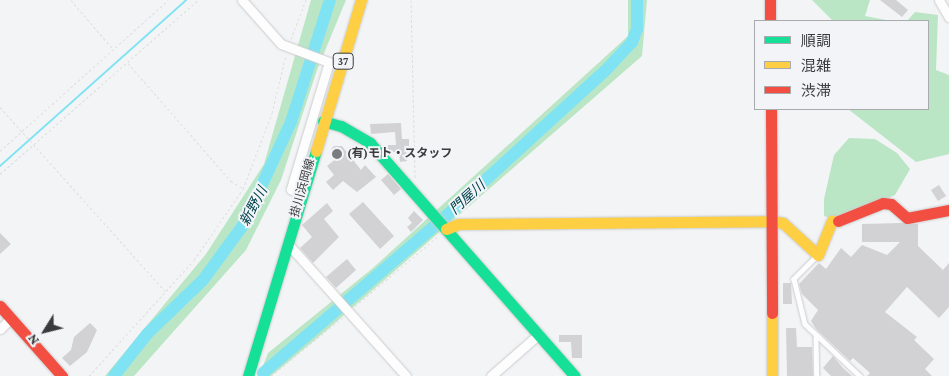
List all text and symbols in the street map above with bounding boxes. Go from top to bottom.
legend [754,20,929,110]
text: 順調 [801,33,831,49]
road number: 37 [332,52,354,70]
text: 混雑 [801,58,831,74]
text: 渋滞 [801,83,831,99]
place label: (有)モト・スタッフ [347,147,452,161]
marker: (有)モト・スタッフ [331,148,343,160]
street label: 掛川浜岡線 [288,157,318,219]
water label: 門屋川 [446,177,488,217]
water label: 新野川 [236,184,270,228]
north arrow [20,306,70,356]
text: N [24,331,42,348]

